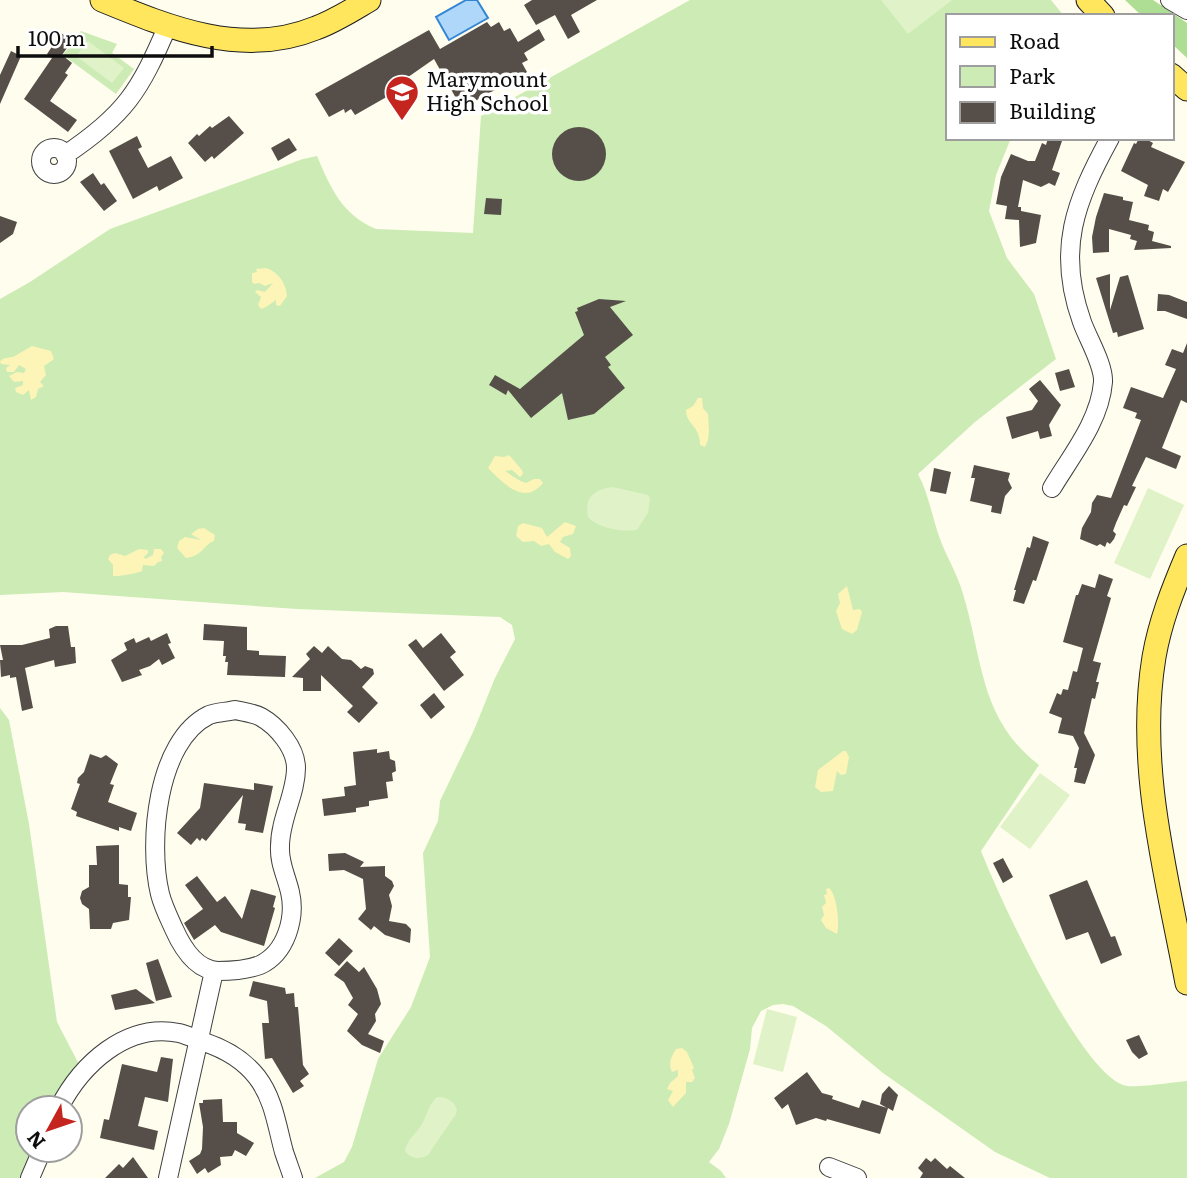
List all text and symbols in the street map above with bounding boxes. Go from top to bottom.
scale bar [18,14,212,58]
legend [946,14,1173,140]
text: 100 m [28,21,85,52]
text: Road [1009,24,1060,55]
text: Park [1009,59,1055,90]
place label: Marymount High School [426,62,548,117]
school or university icon: Marymount High School [383,73,421,122]
text: Building [1009,94,1096,125]
north arrow [14,1094,84,1164]
text: N [19,1125,51,1156]

